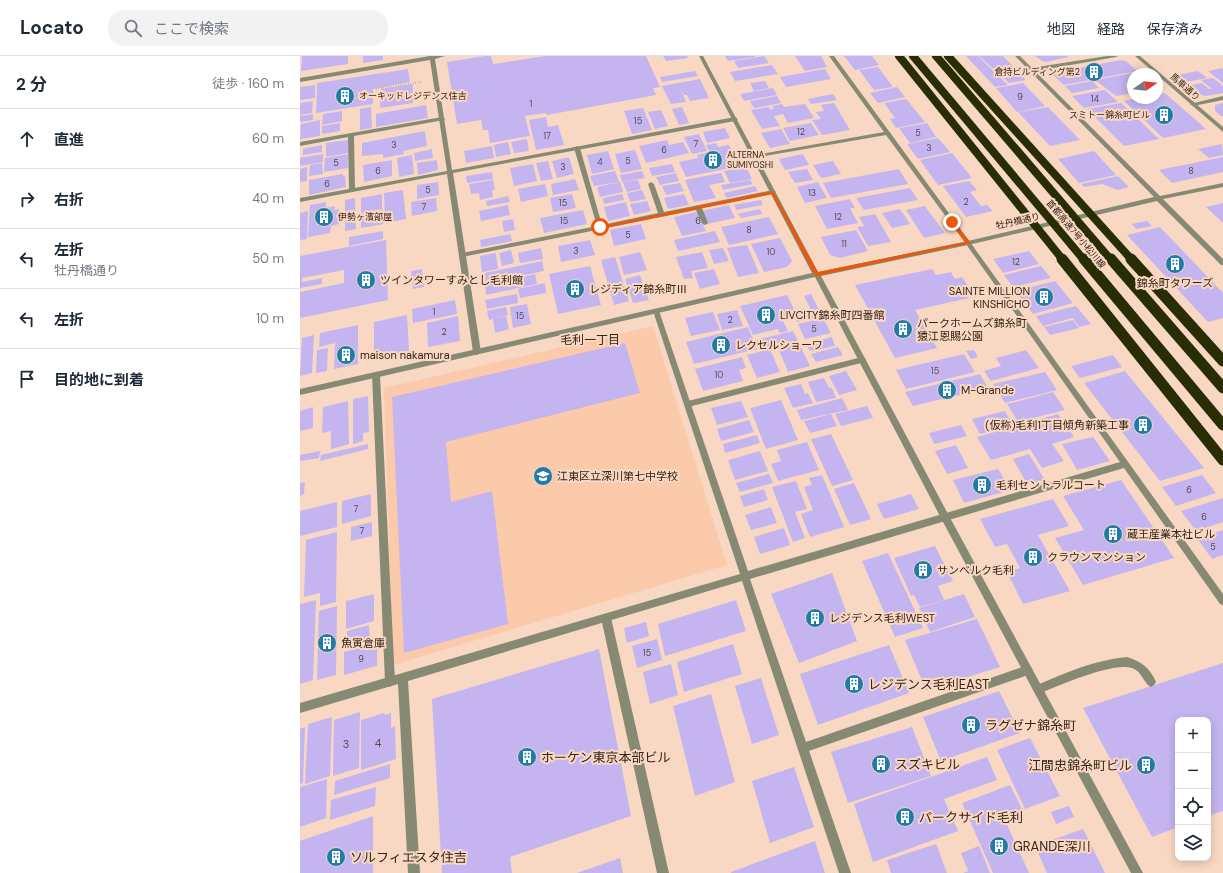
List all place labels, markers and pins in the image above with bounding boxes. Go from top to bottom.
building icon: 倉持ビルディング第2 [1083,61,1105,83]
place label: 倉持ビルディング第2 [994,66,1080,78]
building icon: オーキッドレジデンス住吉 [334,85,356,107]
place label: オーキッドレジデンス住吉 [359,90,467,102]
building icon: スミトー錦糸町ビル [1153,104,1175,126]
place label: スミトー錦糸町ビル [1069,109,1150,121]
building icon: ALTERNA SUMIYOSHI [702,149,724,171]
place label: ALTERNA SUMIYOSHI [727,149,773,171]
building icon: 伊勢ヶ濱部屋 [313,206,335,228]
place label: 伊勢ヶ濱部屋 [337,211,392,223]
building icon: 錦糸町タワーズ [1164,253,1186,275]
building icon: ツインタワーすみとし毛利館 [355,269,377,291]
place label: ツインタワーすみとし毛利館 [380,273,523,287]
place label: 錦糸町タワーズ [1137,276,1213,290]
building icon: レジディア錦糸町Ⅲ [564,278,586,300]
place label: レジディア錦糸町Ⅲ [589,282,687,296]
place label: SAINTE MILLION KINSHICHO [949,284,1030,311]
building icon: SAINTE MILLION KINSHICHO [1033,286,1055,308]
building icon: LIVCITY錦糸町四番館 [755,304,777,326]
place label: LIVCITY錦糸町四番館 [780,308,884,322]
place label: パークホームズ錦糸町 猿江恩賜公園 [917,316,1027,343]
building icon: パークホームズ錦糸町 猿江恩賜公園 [892,318,914,340]
building icon: レクセルショーワ [710,334,732,356]
place label: レクセルショーワ [735,338,823,352]
building icon: maison nakamura [335,344,357,366]
place label: maison nakamura [360,348,450,362]
building icon: M-Grande [936,379,958,401]
place label: M-Grande [961,383,1014,397]
building icon: (仮称)毛利1丁目傾角新築工事 [1132,414,1154,436]
place label: (仮称)毛利1丁目傾角新築工事 [985,418,1129,432]
school or university icon: 江東区立深川第七中学校 [532,465,554,487]
place label: 江東区立深川第七中学校 [557,469,678,483]
building icon: 毛利セントラルコート [971,474,993,496]
place label: 毛利セントラルコート [996,478,1106,492]
building icon: 蔵王産業本社ビル [1102,523,1124,545]
place label: 蔵王産業本社ビル [1127,527,1215,541]
building icon: クラウンマンション [1022,546,1044,568]
place label: クラウンマンション [1047,550,1146,564]
building icon: サンベルク毛利 [912,559,934,581]
place label: サンベルク毛利 [937,563,1014,577]
building icon: レジデンス毛利WEST [804,607,826,629]
place label: レジデンス毛利WEST [829,611,935,625]
building icon: 魚寅倉庫 [316,632,338,654]
place label: 魚寅倉庫 [341,636,385,650]
building icon: レジデンス毛利EAST [843,673,865,695]
place label: レジデンス毛利EAST [868,676,989,693]
building icon: ラグゼナ錦糸町 [960,714,982,736]
place label: ラグゼナ錦糸町 [985,717,1076,734]
building icon: ホーケン東京本部ビル [516,746,538,768]
place label: ホーケン東京本部ビル [541,749,671,766]
building icon: スズキビル [870,753,892,775]
building icon: 江間忠錦糸町ビル [1135,754,1157,776]
place label: スズキビル [895,756,960,773]
place label: 江間忠錦糸町ビル [1028,757,1132,774]
building icon: パークサイド毛利 [894,806,916,828]
place label: パークサイド毛利 [919,809,1023,826]
building icon: GRANDE深川 [988,835,1010,857]
place label: GRANDE深川 [1013,838,1090,855]
building icon: ソルフィエスタ住吉 [325,846,347,868]
place label: ソルフィエスタ住吉 [350,849,467,866]

